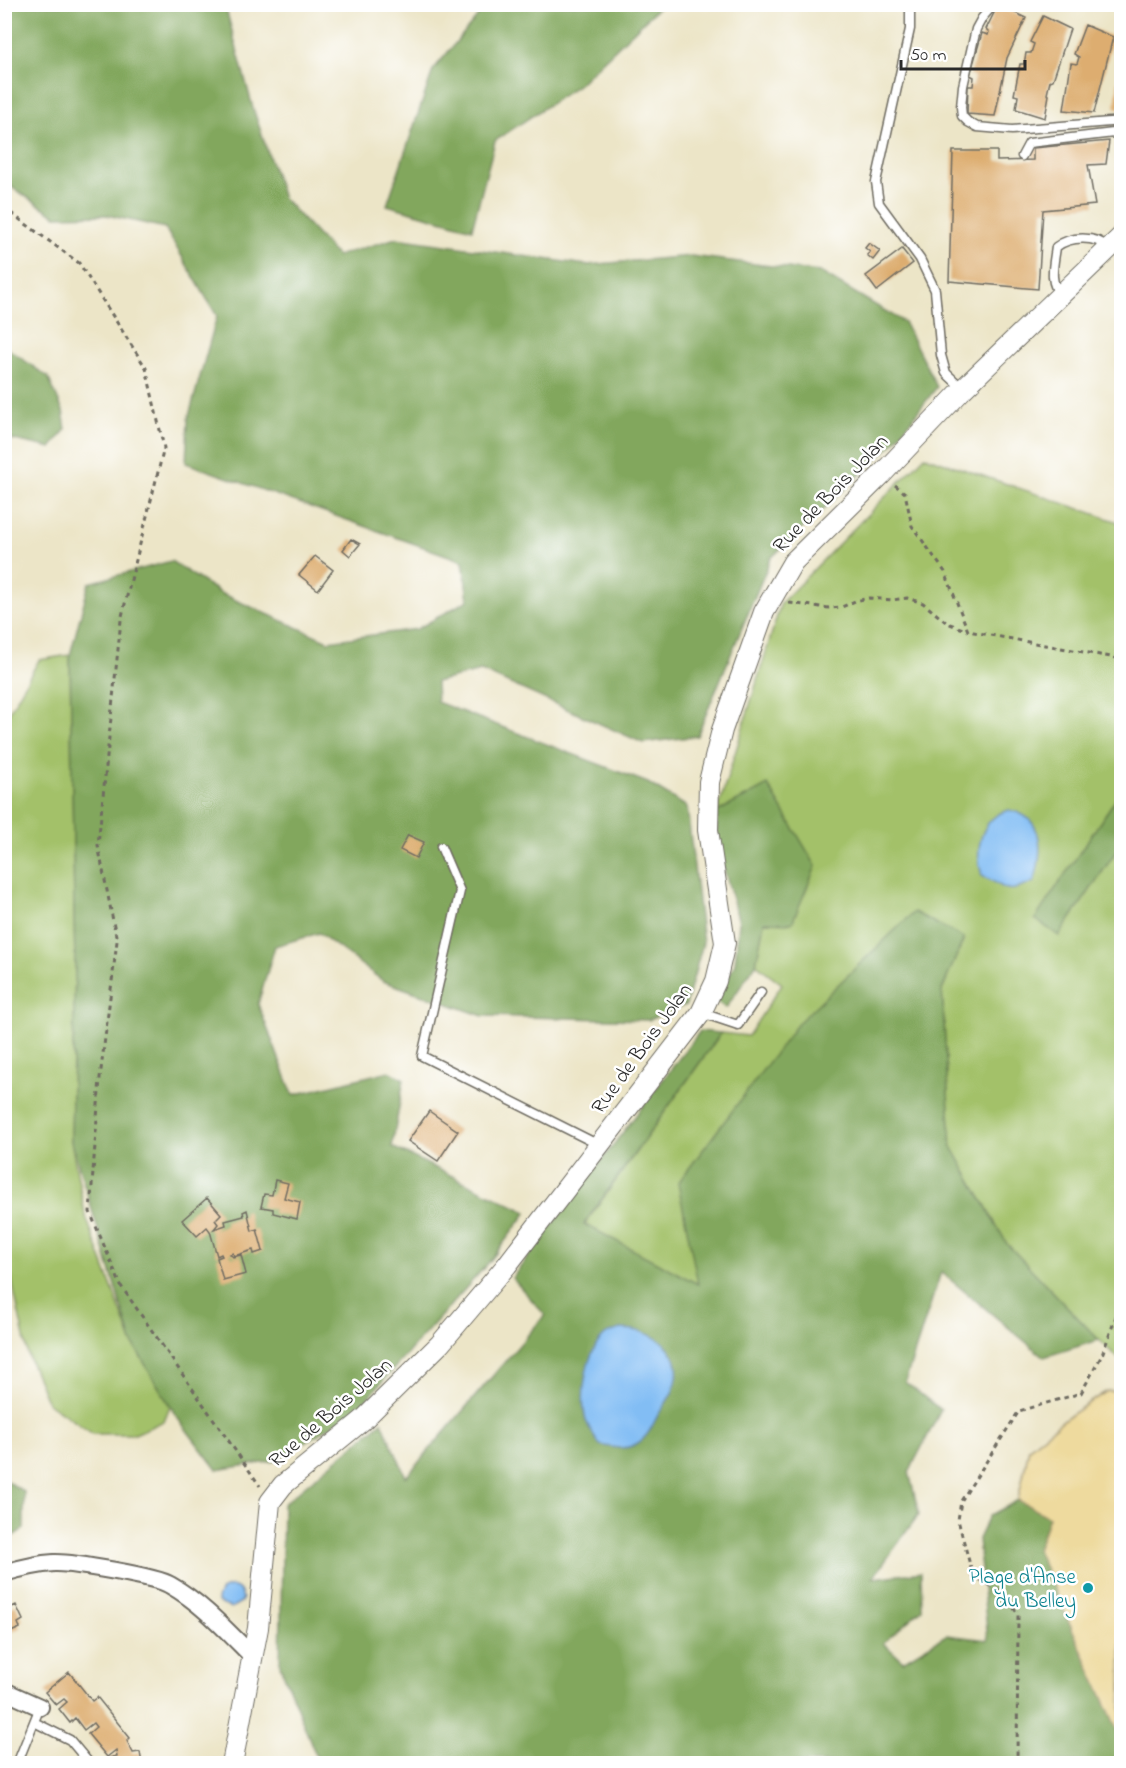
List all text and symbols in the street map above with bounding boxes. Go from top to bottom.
scale bar [901,33,1026,71]
text: 50 m [910,43,947,69]
street label: Rue de Bois Jolan [767,428,896,561]
street label: Rue de Bois Jolan [585,978,700,1121]
street label: Rue de Bois Jolan [263,1351,400,1476]
place label: Plage d'Anse du Belley [969,1563,1077,1619]
marker: Plage d'Anse du Belley [1081,1581,1095,1595]

